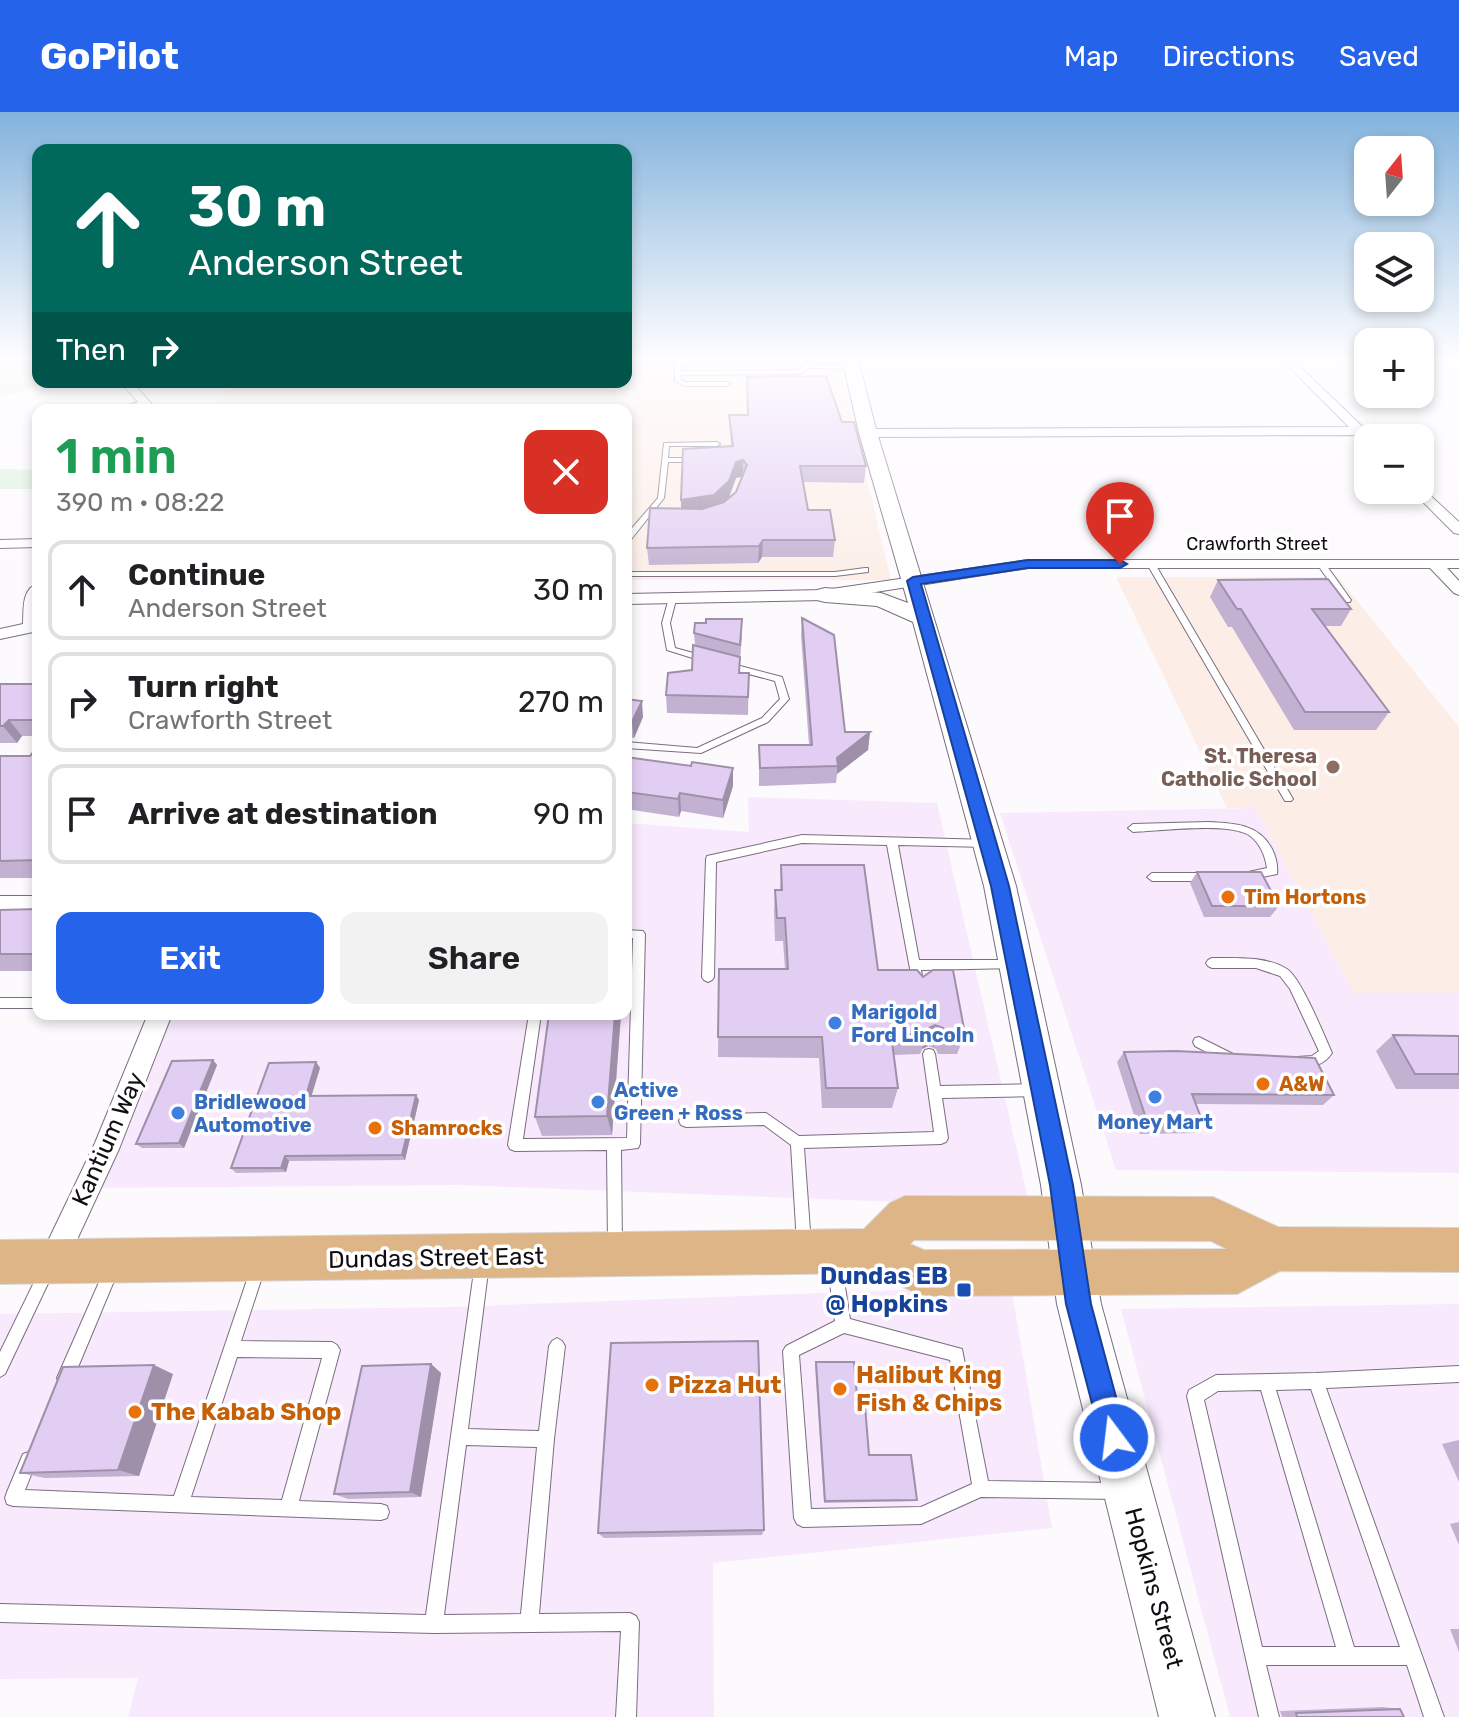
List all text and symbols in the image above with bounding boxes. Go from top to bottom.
text: GoPilot [40,33,179,79]
text: Map [1064,40,1118,73]
text: Directions [1162,40,1295,73]
text: Saved [1339,40,1419,73]
north arrow [1354,136,1434,216]
map controls [1354,136,1434,504]
text: 30 m [188,174,326,240]
icon: ahead [56,176,160,280]
button: layers [1354,232,1434,312]
text: Anderson Street [188,241,463,284]
icon: right [142,328,186,372]
button: + [1354,328,1434,408]
text: Then [56,332,126,368]
button: − [1354,424,1434,504]
text: 1 min [56,428,177,485]
button: close [524,430,608,514]
pin [1086,482,1154,564]
text: 390 m · 08:22 [56,487,225,518]
icon: arrive [1098,494,1142,538]
street label: Crawforth Street [1186,533,1328,555]
text: Continue [128,557,265,593]
icon: ahead [60,568,104,612]
text: 30 m [533,572,604,608]
text: Anderson Street [128,593,327,624]
text: Turn right [128,669,279,705]
icon: right [60,680,104,724]
text: 270 m [518,684,604,720]
text: Crawforth Street [128,705,332,736]
place label: St. Theresa Catholic School [1161,744,1317,791]
marker: St. Theresa Catholic School [1324,758,1342,776]
icon: arrive [60,792,104,836]
text: Arrive at destination [128,796,438,832]
text: 90 m [533,796,604,832]
place label: Tim Hortons [1244,885,1366,909]
marker: Tim Hortons [1219,888,1237,906]
button: Exit [56,912,324,1004]
button: Share [340,912,608,1004]
place label: Marigold Ford Lincoln [851,1000,974,1047]
marker: Marigold Ford Lincoln [826,1014,844,1032]
street label: Kantium Way [66,1068,150,1210]
place label: A&W [1279,1072,1325,1096]
marker: A&W [1254,1075,1272,1093]
place label: Active Green + Ross [614,1078,743,1125]
marker: Money Mart [1146,1088,1164,1106]
place label: Bridlewood Automotive [194,1090,312,1137]
marker: Active Green + Ross [589,1093,607,1111]
marker: Bridlewood Automotive [169,1104,187,1122]
place label: Money Mart [1097,1110,1213,1134]
place label: Shamrocks [391,1116,503,1140]
marker: Shamrocks [366,1119,384,1137]
street label: Dundas Street East [328,1242,544,1274]
place label: Dundas EB @ Hopkins [820,1262,948,1318]
marker: Dundas EB @ Hopkins [955,1281,973,1299]
place label: Halibut King Fish & Chips [856,1361,1002,1417]
place label: Pizza Hut [668,1371,781,1399]
marker: Pizza Hut [643,1376,661,1394]
marker: Halibut King Fish & Chips [831,1380,849,1398]
position arrow [1072,1396,1156,1480]
place label: The Kabab Shop [151,1398,342,1426]
marker: The Kabab Shop [126,1403,144,1421]
street label: Hopkins Street [1119,1504,1189,1672]

